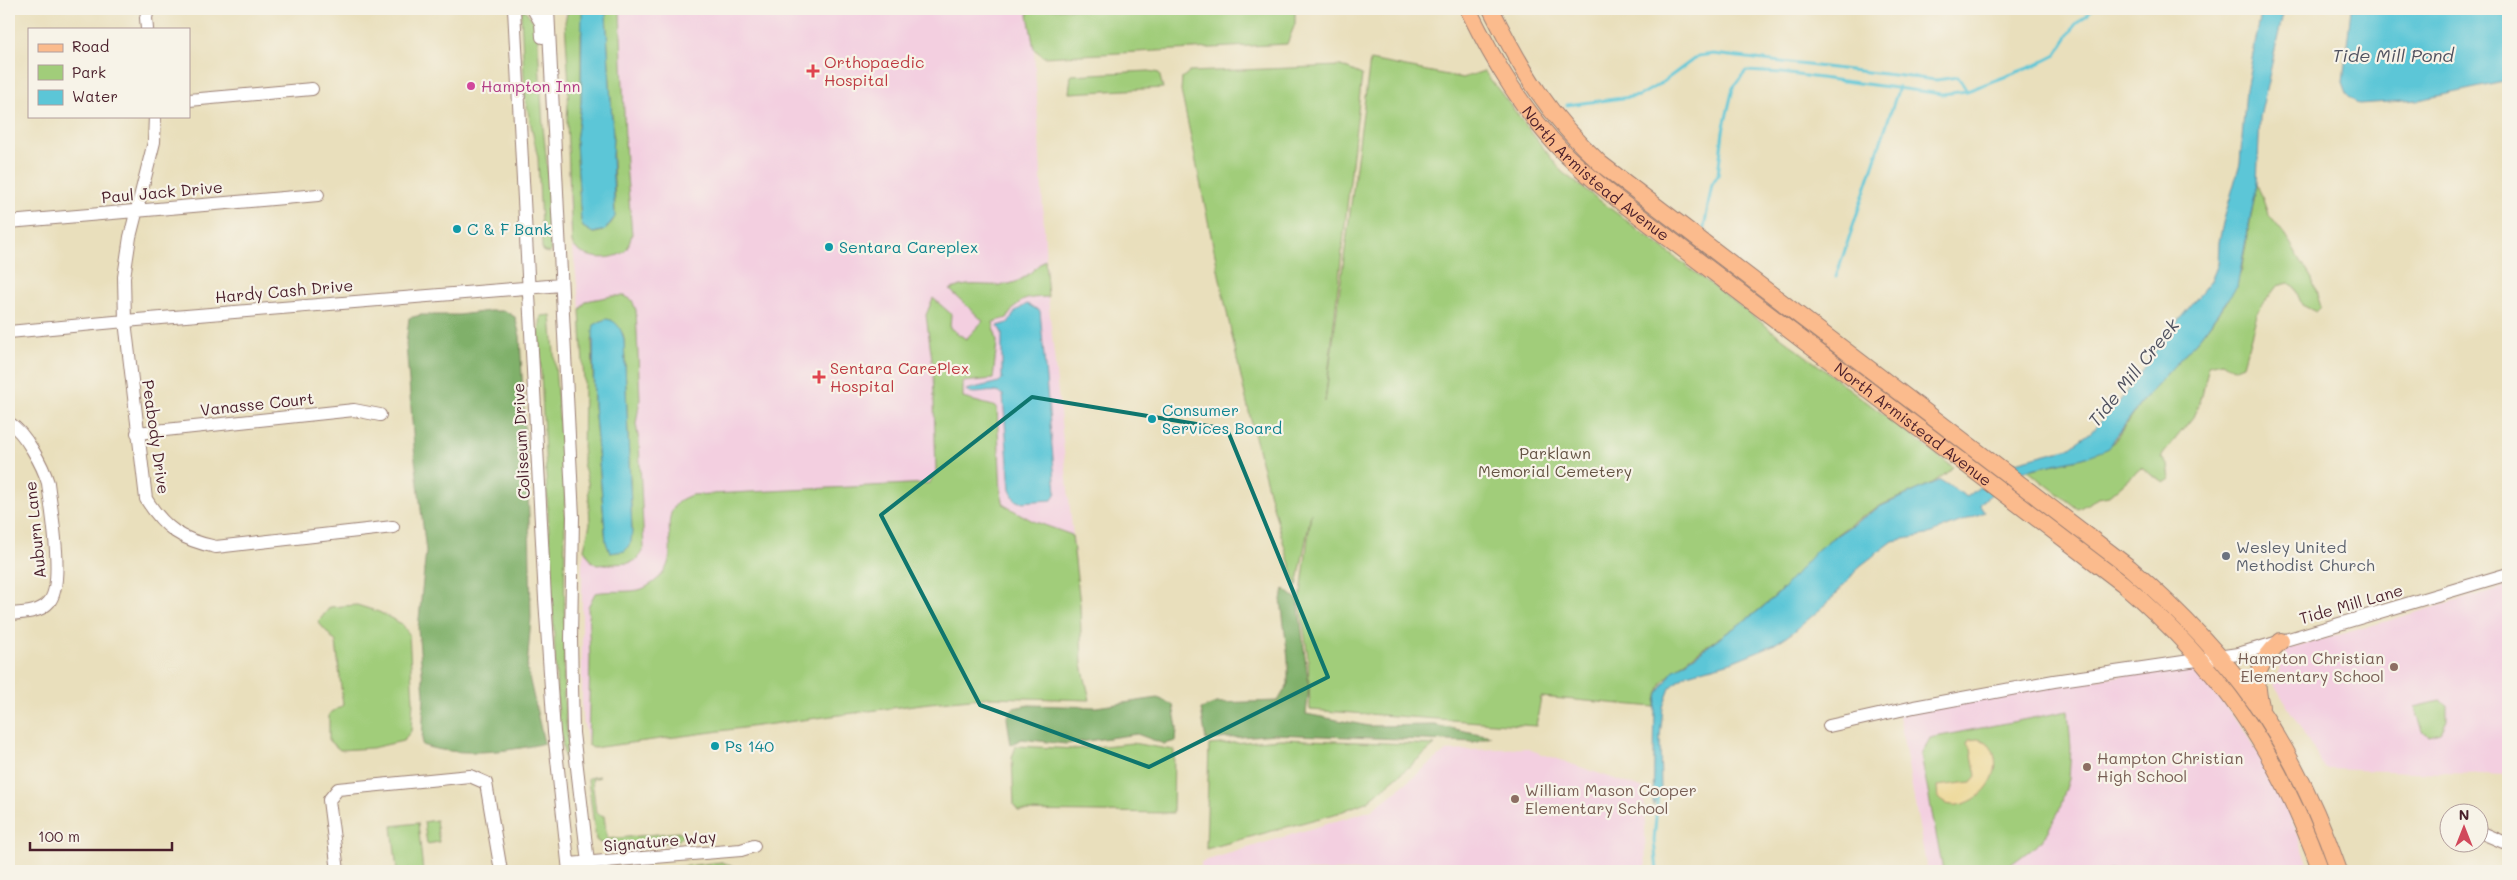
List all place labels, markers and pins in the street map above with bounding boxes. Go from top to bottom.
place label: Orthopaedic Hospital [824,51,924,90]
marker: Orthopaedic Hospital [806,64,820,78]
place label: Hampton Inn [481,75,580,96]
marker: Hampton Inn [465,80,477,92]
place label: C & F Bank [467,218,552,239]
marker: C & F Bank [451,223,463,235]
place label: Sentara Careplex [839,236,978,257]
marker: Sentara Careplex [823,241,835,253]
place label: Sentara CarePlex Hospital [830,357,969,396]
marker: Sentara CarePlex Hospital [812,370,826,384]
place label: Consumer Services Board [1162,399,1282,438]
marker: Consumer Services Board [1146,413,1158,425]
place label: Wesley United Methodist Church [2236,536,2375,575]
marker: Wesley United Methodist Church [2220,550,2232,562]
place label: Hampton Christian Elementary School [2238,647,2384,686]
marker: Hampton Christian Elementary School [2388,661,2400,673]
place label: Ps 140 [725,735,774,756]
marker: Ps 140 [709,740,721,752]
place label: Hampton Christian High School [2097,747,2243,786]
marker: Hampton Christian High School [2081,761,2093,773]
place label: William Mason Cooper Elementary School [1525,779,1697,818]
marker: William Mason Cooper Elementary School [1509,793,1521,805]

